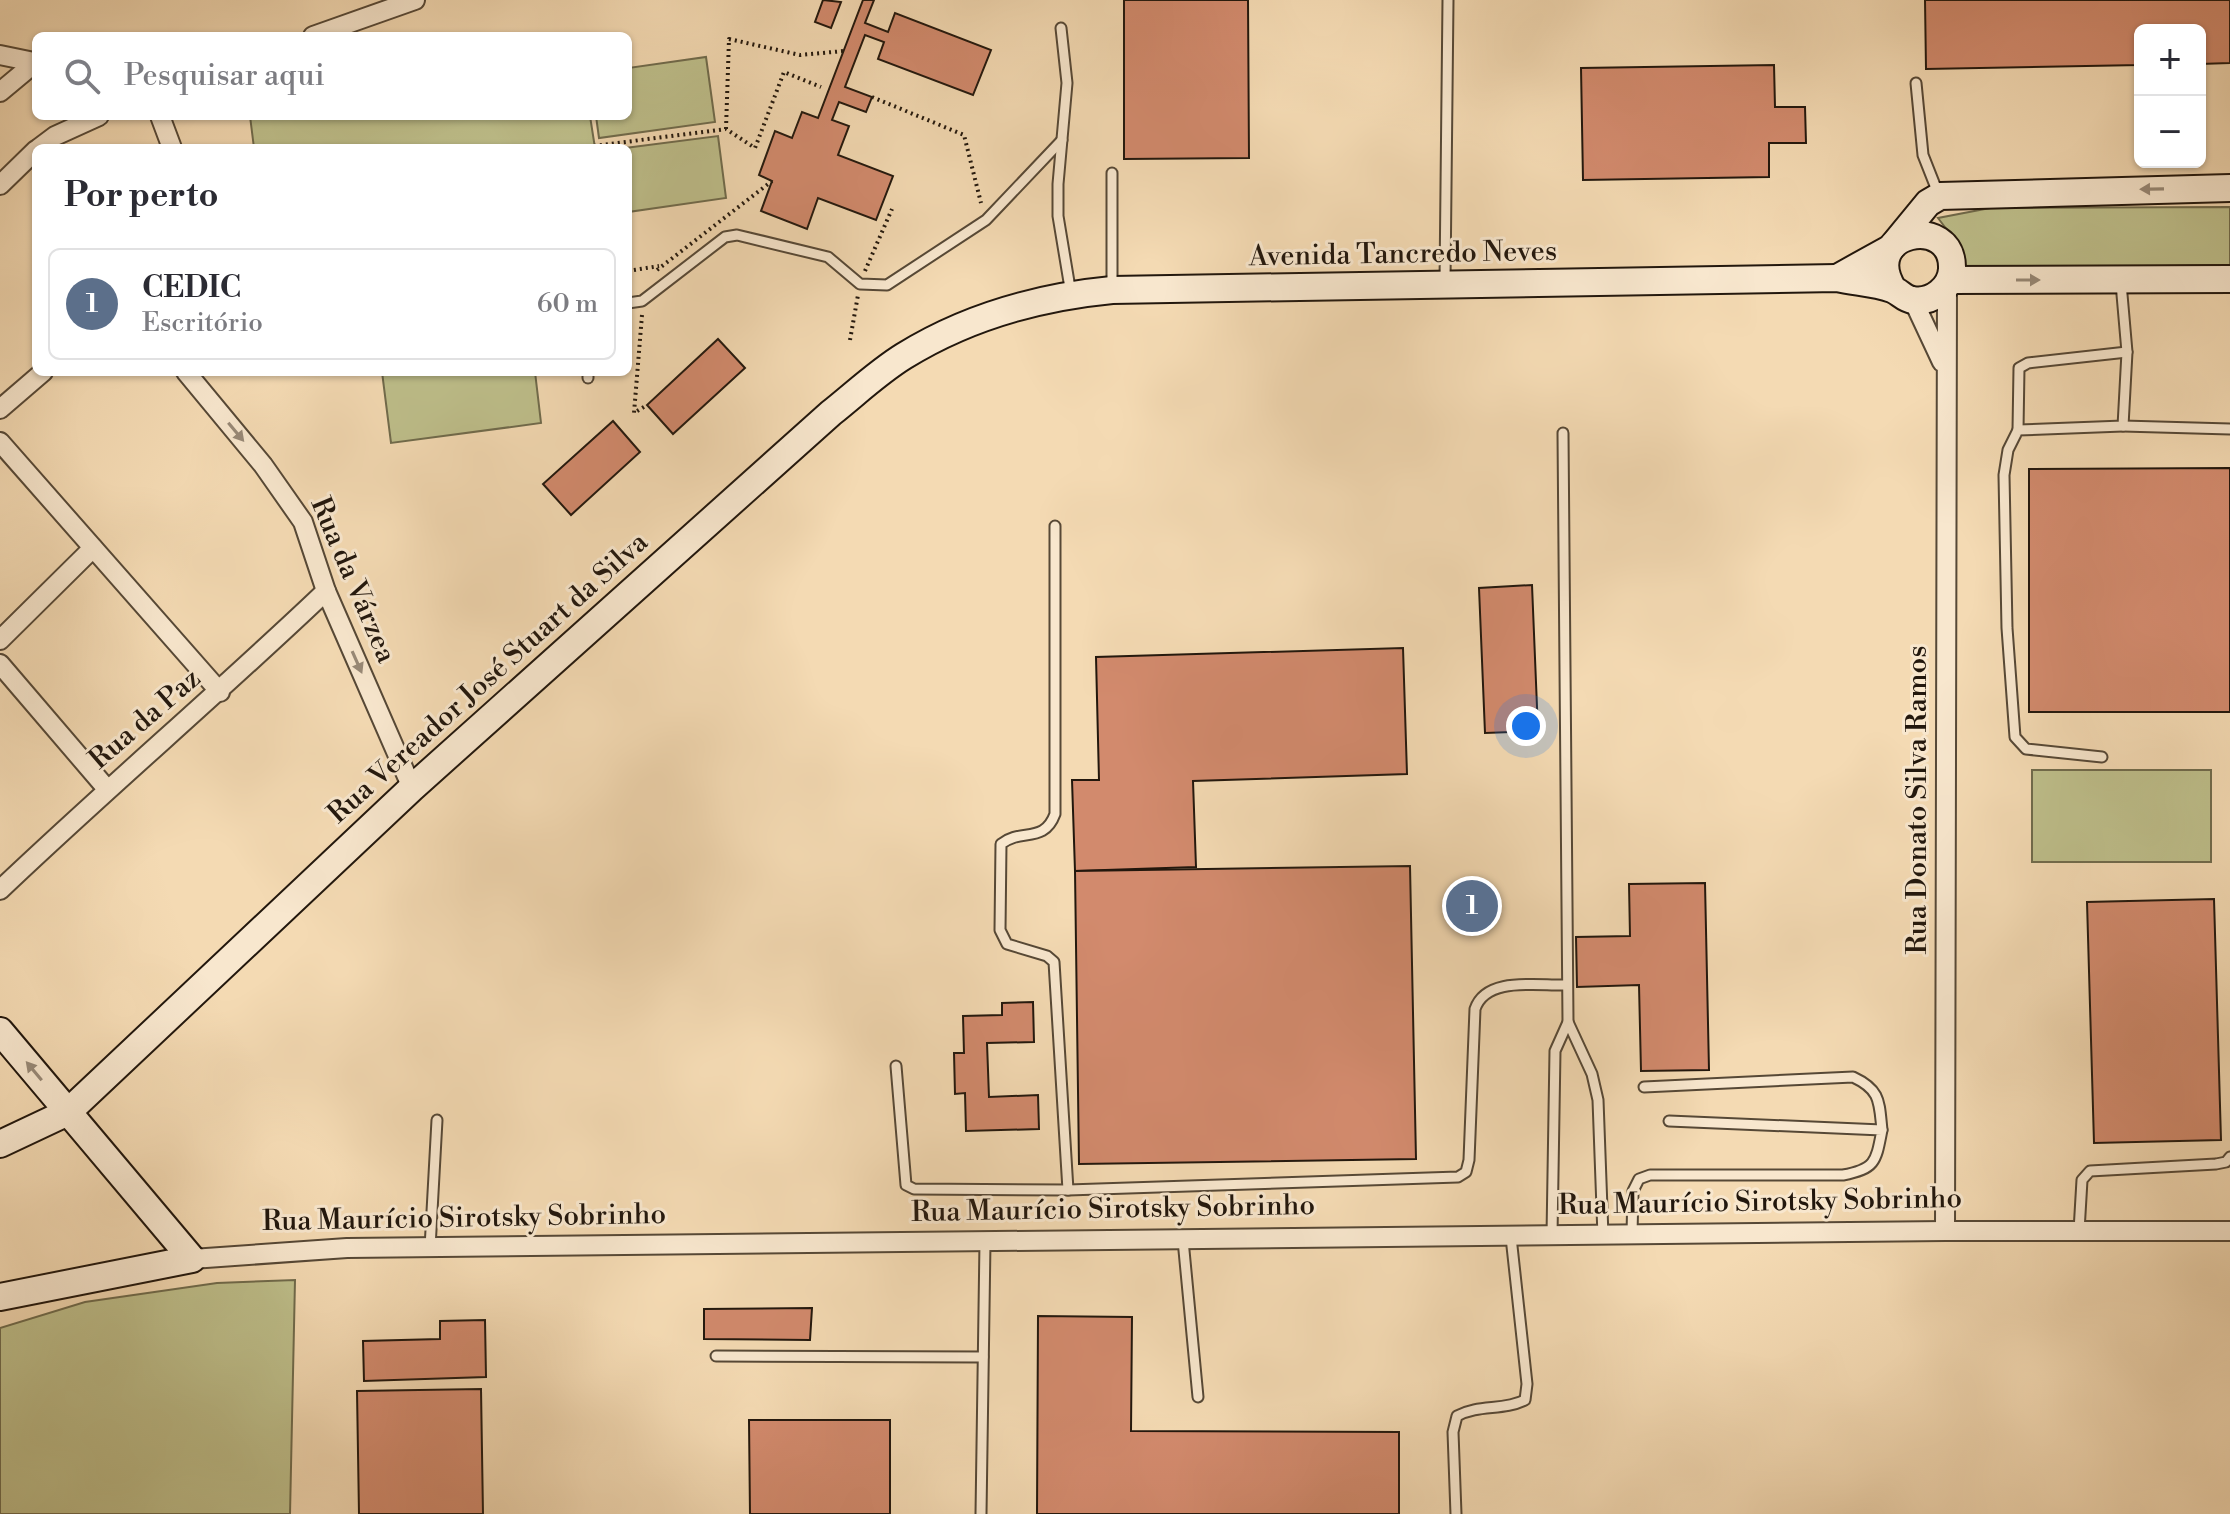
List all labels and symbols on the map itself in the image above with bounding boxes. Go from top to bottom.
one-way arrow [2139,183,2164,195]
street label: Avenida Tancredo Neves [1248,234,1557,274]
one-way arrow [2016,274,2041,286]
one-way arrow [227,422,244,442]
street label: Rua da Várzea [302,492,404,669]
street label: Rua Vereador José Stuart da Silva [321,524,656,831]
street label: Rua Donato Silva Ramos [1900,646,1935,954]
one-way arrow [351,650,364,674]
street label: Rua da Paz [82,661,208,777]
your location [1506,706,1546,746]
pin: 1 [1446,876,1498,936]
one-way arrow [26,1062,43,1082]
street label: Rua Maurício Sirotsky Sobrinho [1558,1181,1962,1223]
street label: Rua Maurício Sirotsky Sobrinho [911,1188,1315,1230]
street label: Rua Maurício Sirotsky Sobrinho [262,1197,666,1239]

